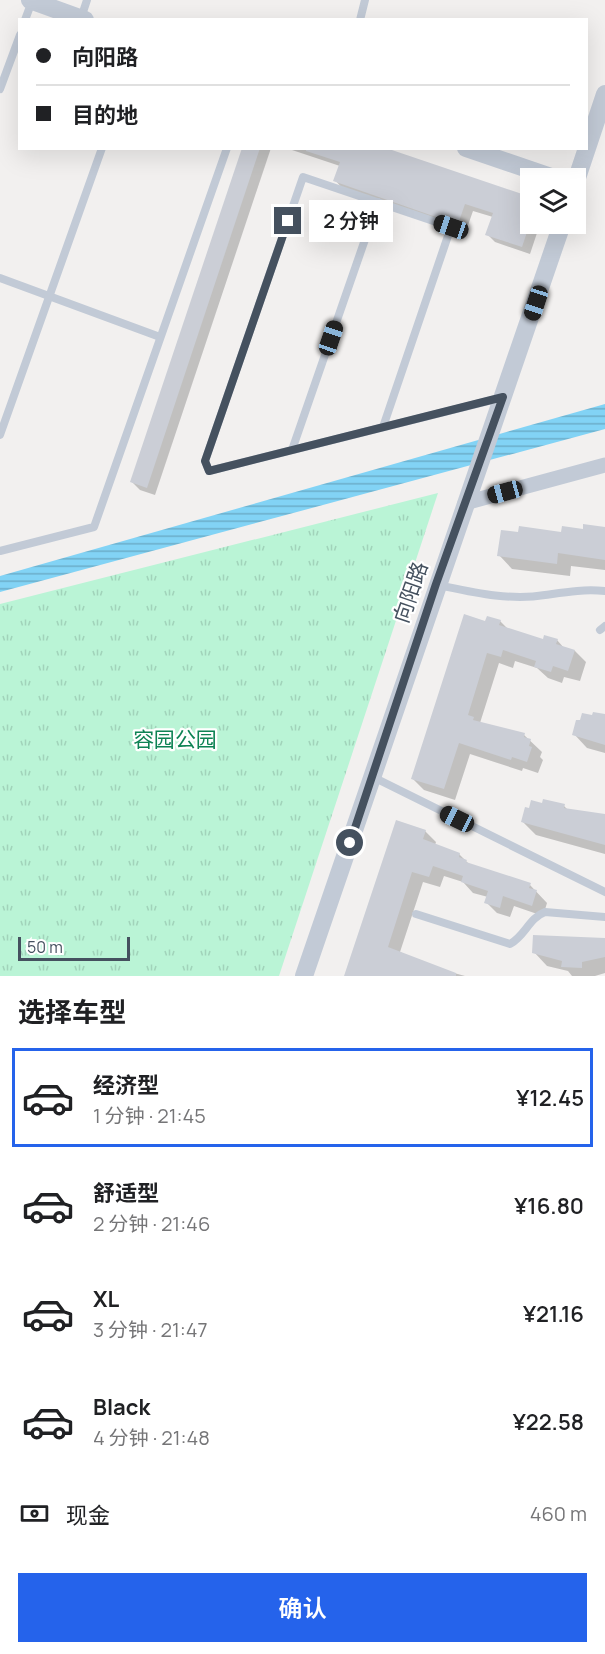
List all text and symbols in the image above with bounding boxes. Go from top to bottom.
text: 向阳路 [72,42,138,72]
text: 目的地 [72,100,138,130]
map controls [520,168,586,234]
button: layers [520,168,586,234]
callout: 2 分钟 [309,200,393,242]
route end [274,207,301,234]
text: 2 分钟 [323,207,379,234]
car [431,213,471,241]
car [522,283,550,323]
car [317,318,345,358]
car [485,479,525,505]
street label: 向阳路 [387,558,433,626]
park label: 容园公园 [133,725,217,753]
car [437,803,477,835]
route start [336,829,363,856]
scale bar [18,934,130,962]
text: 50 m [27,936,63,958]
text: 选择车型 [18,993,126,1030]
text: 经济型 [93,1070,159,1100]
icon: car [21,1071,75,1125]
text: ¥12.45 [516,1083,584,1113]
text: 1 分钟 · 21:45 [93,1102,206,1129]
text: 舒适型 [93,1178,159,1208]
icon: car [21,1179,75,1233]
text: ¥16.80 [514,1191,584,1221]
text: 2 分钟 · 21:46 [93,1210,210,1237]
text: XL [93,1284,119,1314]
icon: car [21,1287,75,1341]
text: ¥21.16 [523,1299,584,1329]
text: 3 分钟 · 21:47 [93,1316,208,1343]
text: Black [93,1392,150,1422]
icon: car [21,1395,75,1449]
text: ¥22.58 [513,1407,584,1437]
text: 4 分钟 · 21:48 [93,1424,210,1451]
icon: cash [18,1497,51,1530]
text: 现金 [66,1500,110,1530]
text: 460 m [530,1500,587,1527]
button: 确认 [18,1573,587,1642]

